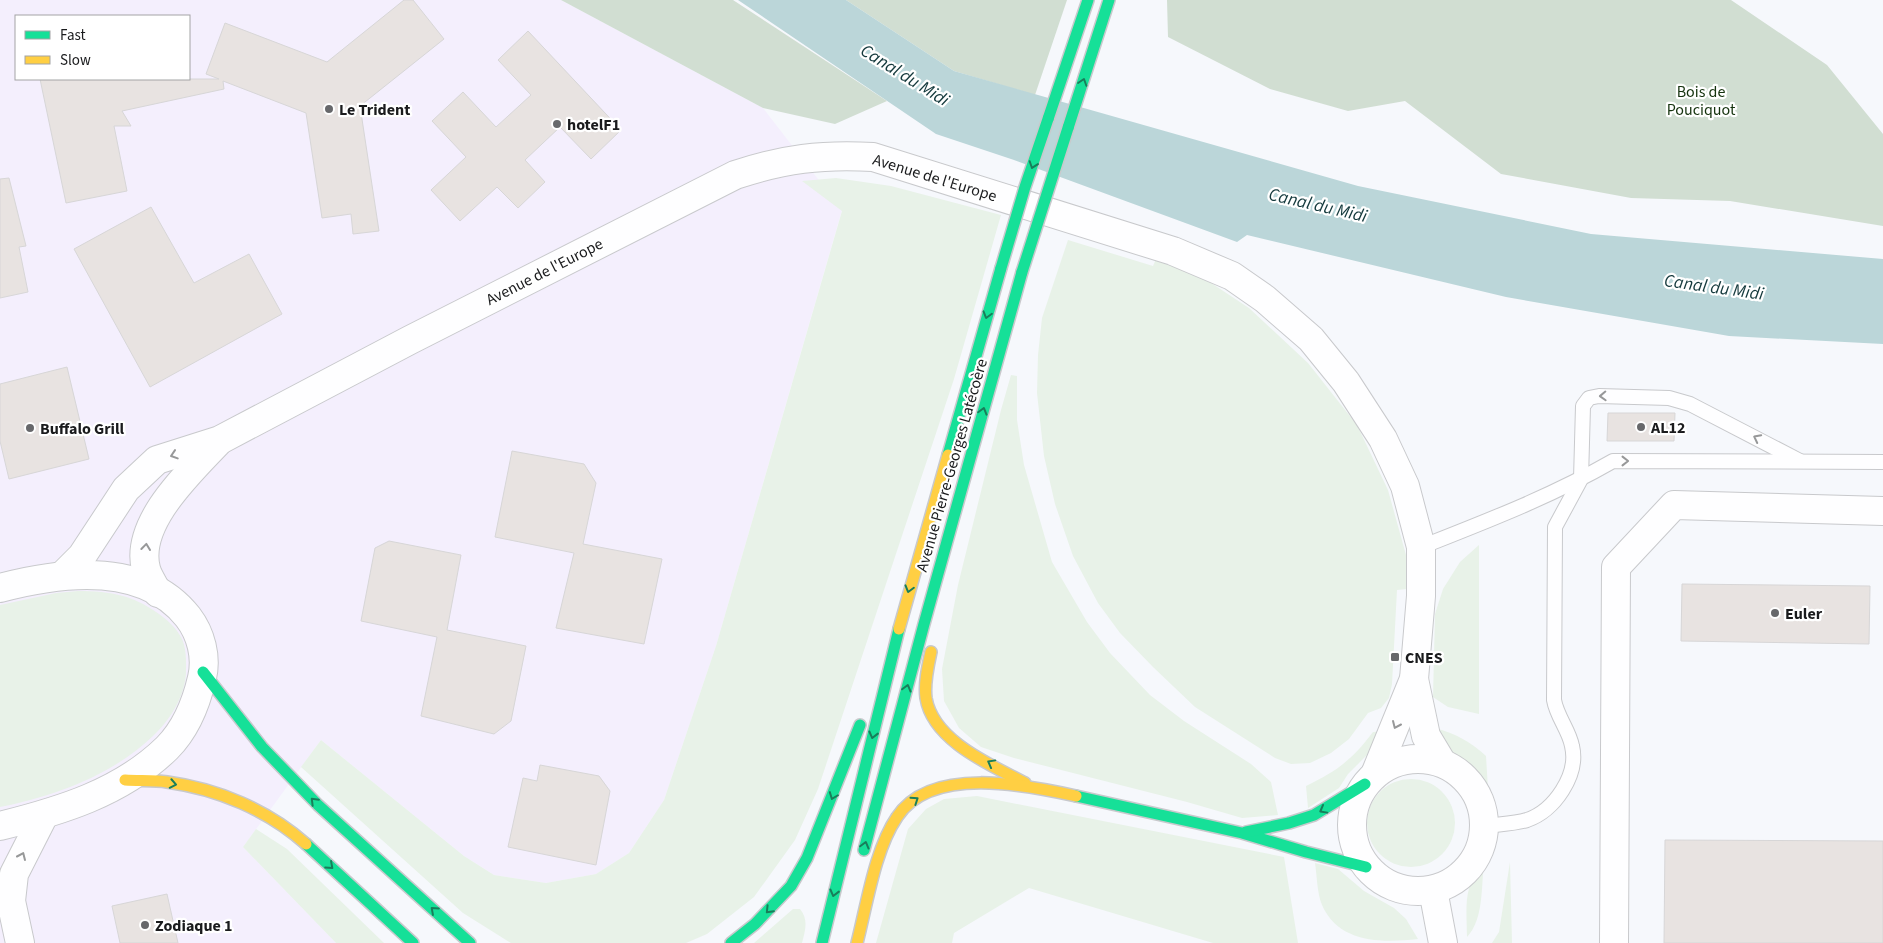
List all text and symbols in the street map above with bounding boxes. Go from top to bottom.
legend [15,15,190,80]
text: Fast [60,25,86,46]
water label: Canal du Midi [856,38,954,113]
text: Slow [60,50,91,71]
one-way arrow [1078,78,1088,86]
park label: Bois de Pouciquot [1667,81,1736,121]
place label: Le Trident [339,99,410,121]
marker: Le Trident [323,103,335,115]
place label: hotelF1 [567,114,620,136]
marker: hotelF1 [551,118,563,130]
street label: Avenue de l'Europe [870,149,999,207]
one-way arrow [1028,160,1038,169]
water label: Canal du Midi [1266,182,1370,229]
street label: Avenue de l'Europe [482,233,607,311]
water label: Canal du Midi [1663,268,1766,307]
one-way arrow [983,310,993,318]
street label: Avenue Pierre-Georges Latécoère [911,356,993,574]
one-way arrow [1599,391,1607,402]
one-way arrow [978,407,988,415]
place label: AL12 [1650,417,1685,439]
place label: Buffalo Grill [40,418,125,440]
marker: AL12 [1635,421,1647,433]
marker: Buffalo Grill [24,422,36,434]
one-way arrow [1753,434,1762,444]
one-way arrow [170,449,178,459]
one-way arrow [1622,456,1629,466]
one-way arrow [140,543,151,551]
one-way arrow [905,584,915,592]
place label: Euler [1785,603,1823,625]
marker: Euler [1769,607,1781,619]
place label: CNES [1405,647,1443,669]
marker: CNES [1389,651,1401,663]
one-way arrow [901,684,912,693]
one-way arrow [1392,720,1403,729]
one-way arrow [868,730,878,738]
one-way arrow [987,760,996,770]
one-way arrow [169,778,178,788]
one-way arrow [829,791,839,800]
one-way arrow [909,797,919,806]
one-way arrow [311,798,320,807]
one-way arrow [1320,804,1329,814]
one-way arrow [859,841,870,850]
one-way arrow [16,852,26,861]
one-way arrow [324,860,333,869]
one-way arrow [829,888,840,897]
one-way arrow [766,904,775,913]
one-way arrow [431,907,440,916]
place label: Zodiaque 1 [155,915,233,937]
marker: Zodiaque 1 [139,919,151,931]

